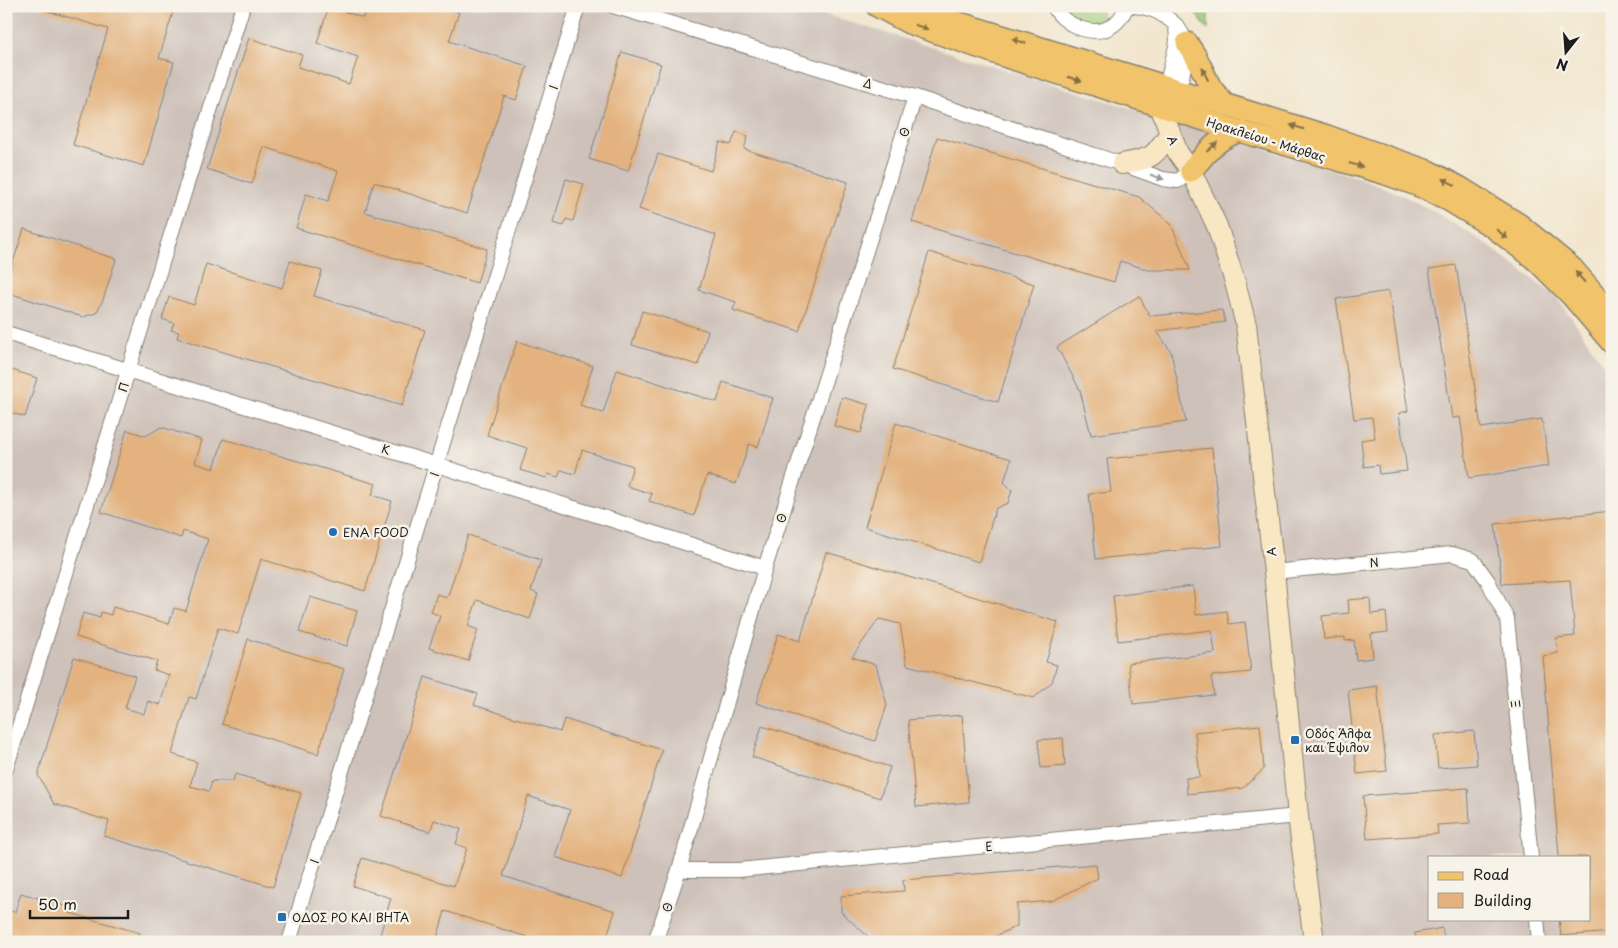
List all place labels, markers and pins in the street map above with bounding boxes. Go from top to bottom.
place label: ENA FOOD [343,523,409,541]
marker: ENA FOOD [327,526,339,538]
place label: Οδός Άλφα και Έψιλον [1305,724,1372,756]
marker: Οδός Άλφα και Έψιλον [1289,734,1301,746]
place label: ΟΔΟΣ ΡΟ ΚΑΙ ΒΗΤΑ [292,908,409,926]
marker: ΟΔΟΣ ΡΟ ΚΑΙ ΒΗΤΑ [276,911,288,923]

